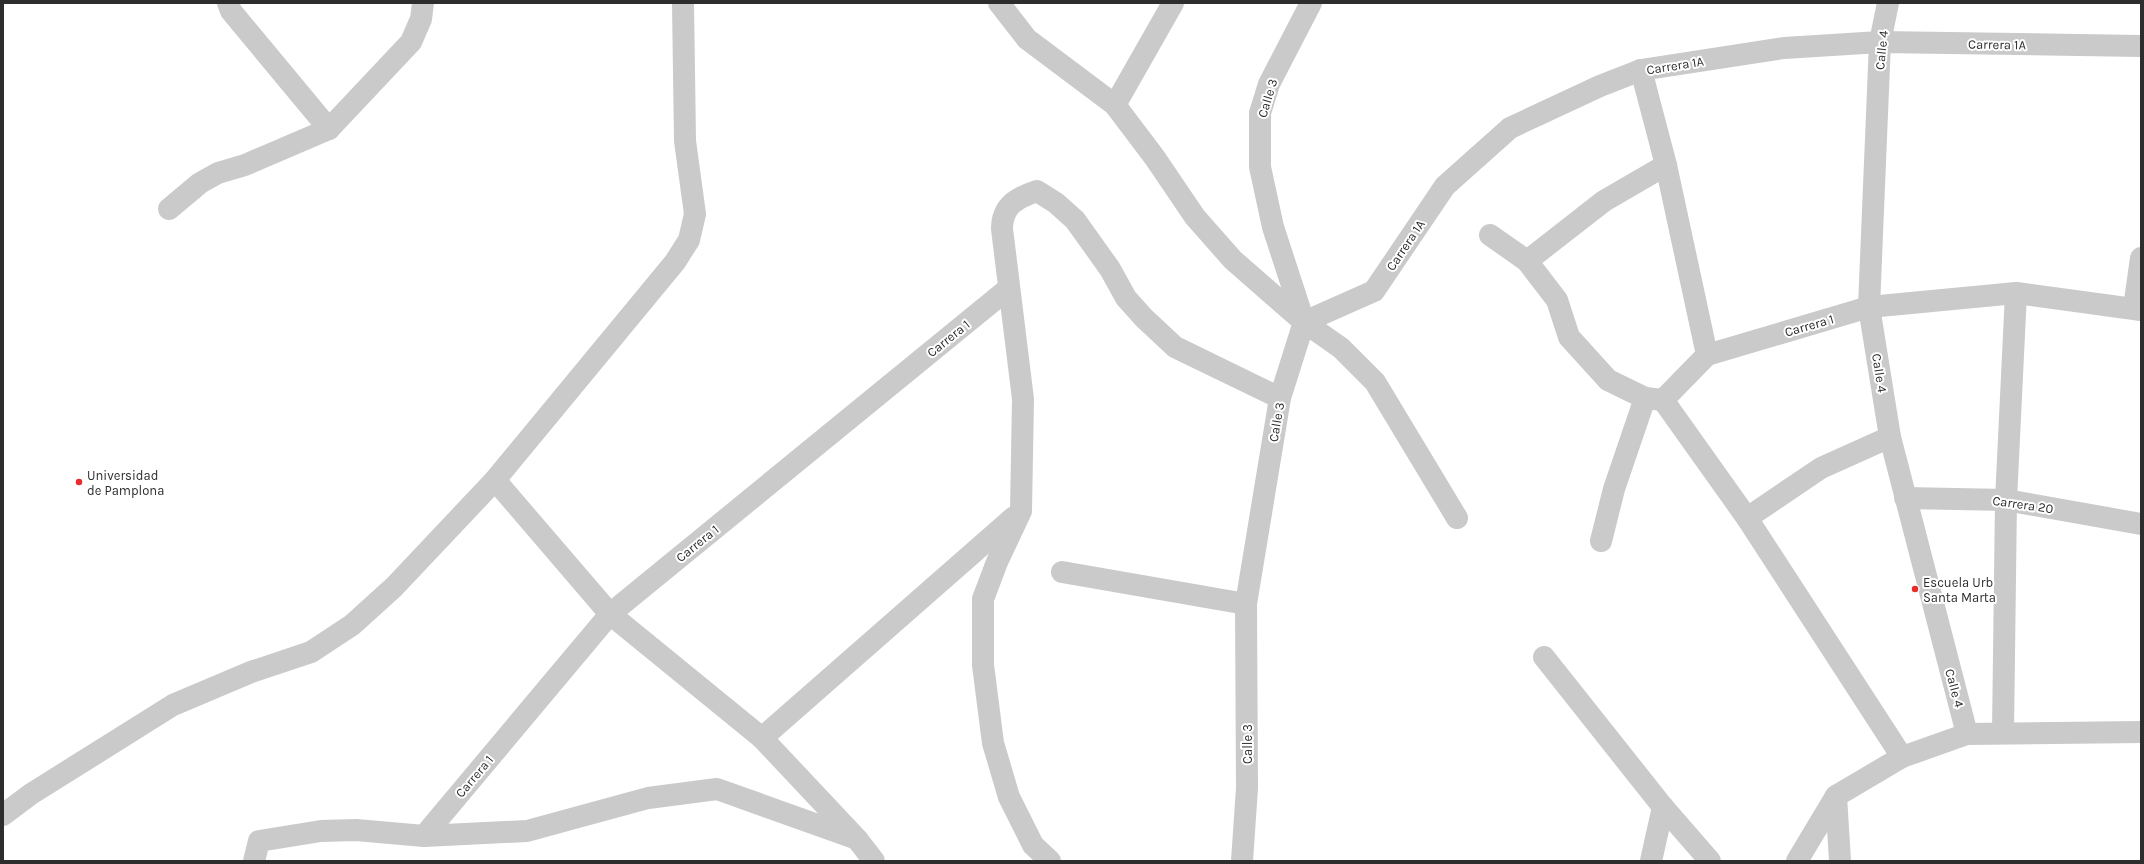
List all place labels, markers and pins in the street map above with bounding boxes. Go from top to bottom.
place label: Universidad de Pamplona [87,468,164,498]
marker: Universidad de Pamplona [74,477,84,487]
place label: Escuela Urb Santa Marta [1923,575,1996,605]
marker: Escuela Urb Santa Marta [1910,584,1920,594]

